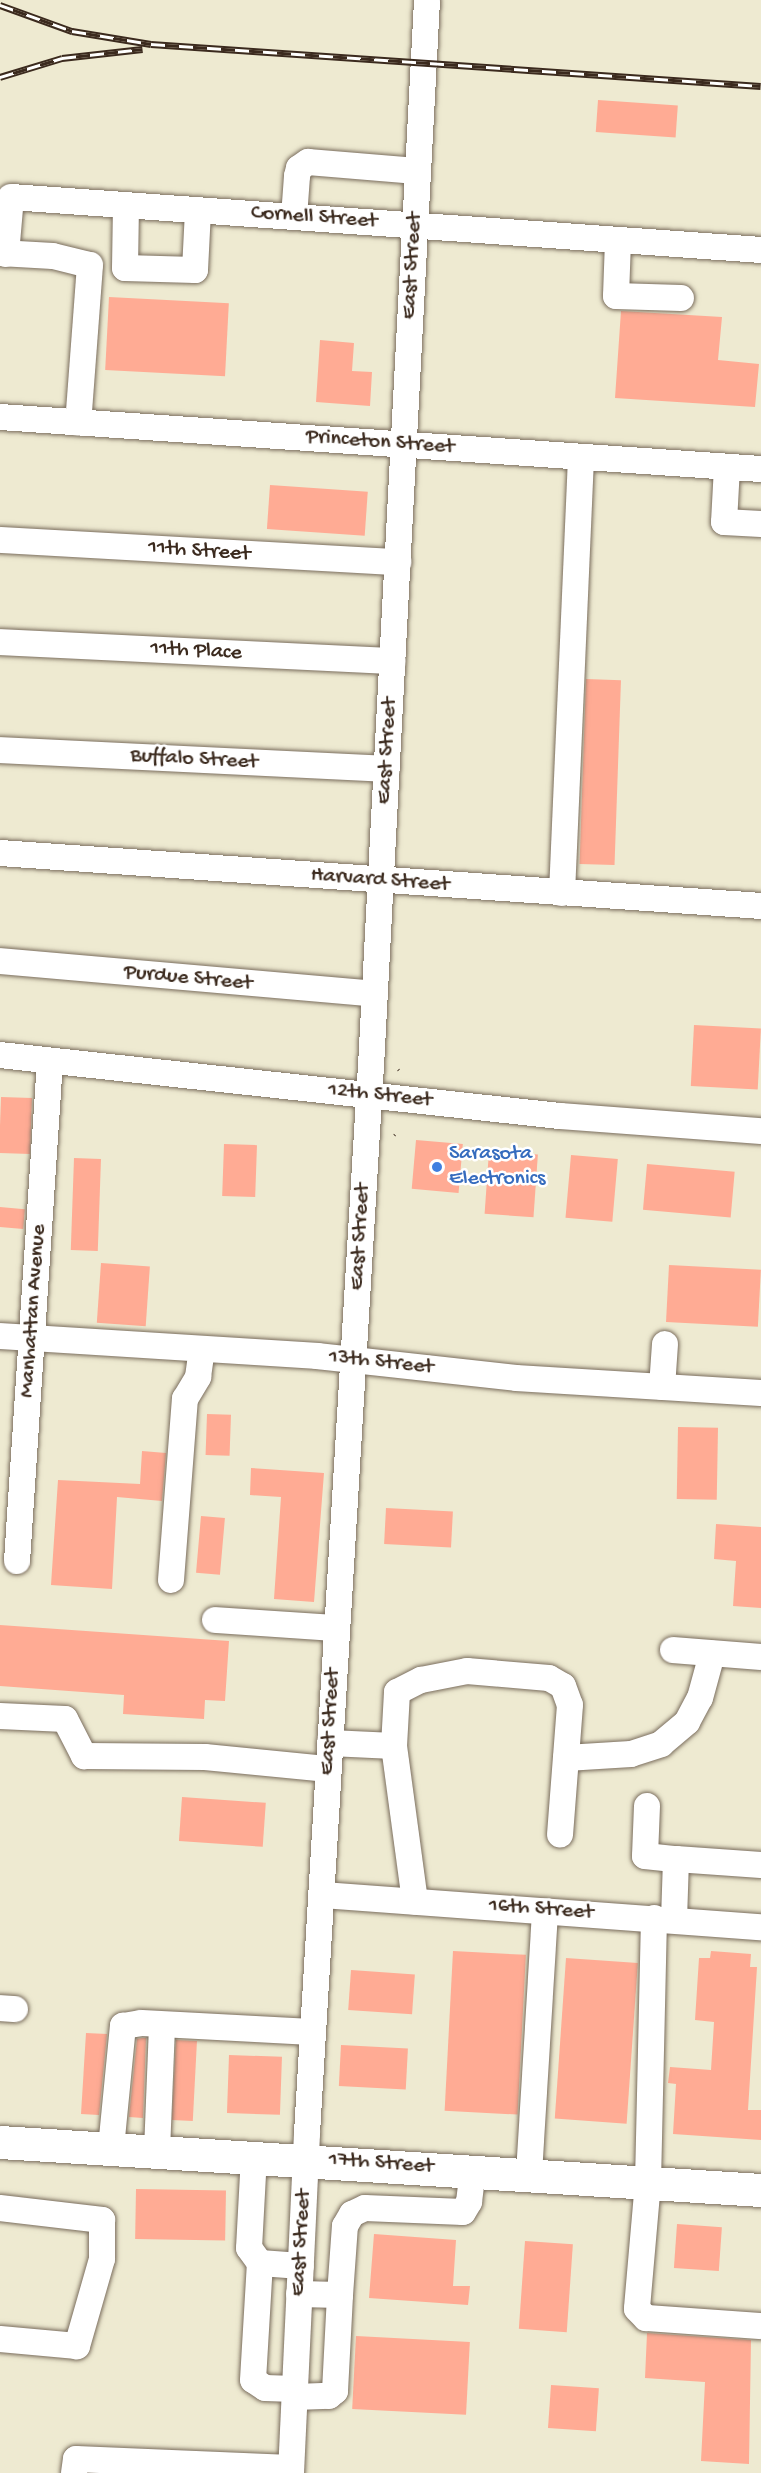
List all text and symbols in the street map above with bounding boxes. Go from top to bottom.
street label: Cornell Street [250,200,378,236]
street label: East Street [397,212,429,320]
street label: Princeton Street [305,425,455,461]
street label: 11th Street [147,535,251,569]
street label: 11th Place [149,636,243,668]
street label: East Street [372,697,404,805]
street label: Buffalo Street [130,743,258,777]
street label: Harvard Street [310,863,450,899]
street label: Purdue Street [123,960,253,998]
street label: 12th Street [327,1077,433,1115]
place label: Sarasota Electronics [449,1141,545,1192]
marker: Sarasota Electronics [430,1160,444,1174]
street label: East Street [345,1183,377,1291]
street label: Manhattan Avenue [15,1223,53,1399]
street label: 13th Street [327,1344,435,1382]
street label: East Street [315,1668,347,1776]
street label: 16th Street [488,1893,594,1927]
street label: 17th Street [328,2147,434,2181]
street label: East Street [286,2189,318,2297]

